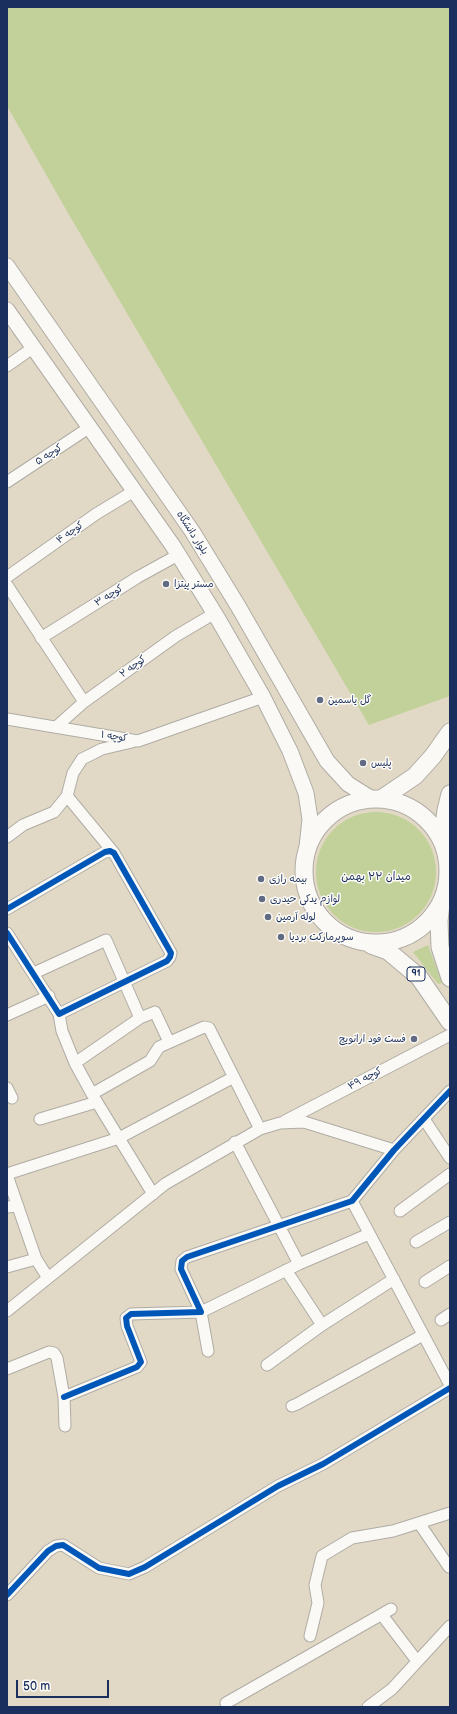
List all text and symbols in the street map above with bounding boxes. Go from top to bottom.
street label: کوچه ۵ [33,442,65,468]
street label: بلوار دانشگاه [173,509,211,557]
street label: کوچه ۴ [54,519,86,547]
place label: مستر پیتزا [174,578,213,590]
marker: مستر پیتزا [161,579,171,589]
street label: کوچه ۳ [93,583,125,609]
street label: کوچه ۲ [117,653,149,681]
place label: گل یاسمین [328,694,371,706]
marker: گل یاسمین [315,695,325,705]
street label: کوچه ۱ [100,729,128,745]
place label: پلیس [371,757,392,769]
marker: پلیس [358,758,368,768]
district label: میدان ۲۲ بهمن [341,870,411,884]
place label: بیمه رازی [269,873,307,885]
marker: بیمه رازی [256,874,266,884]
place label: لوازم یدکی حیدری [270,893,340,905]
marker: لوازم یدکی حیدری [257,894,267,904]
place label: لوله آرمین [276,911,316,923]
marker: لوله آرمین [263,912,273,922]
place label: سوپرمارکت بردیا [289,931,354,943]
marker: سوپرمارکت بردیا [276,932,286,942]
road number: 91 [407,967,425,981]
place label: فست فود ارانویچ [339,1033,406,1045]
marker: فست فود ارانویچ [409,1034,419,1044]
street label: کوچه ۴۹ [346,1065,384,1093]
scale bar [18,1672,111,1698]
text: 50 m [23,1679,50,1694]

